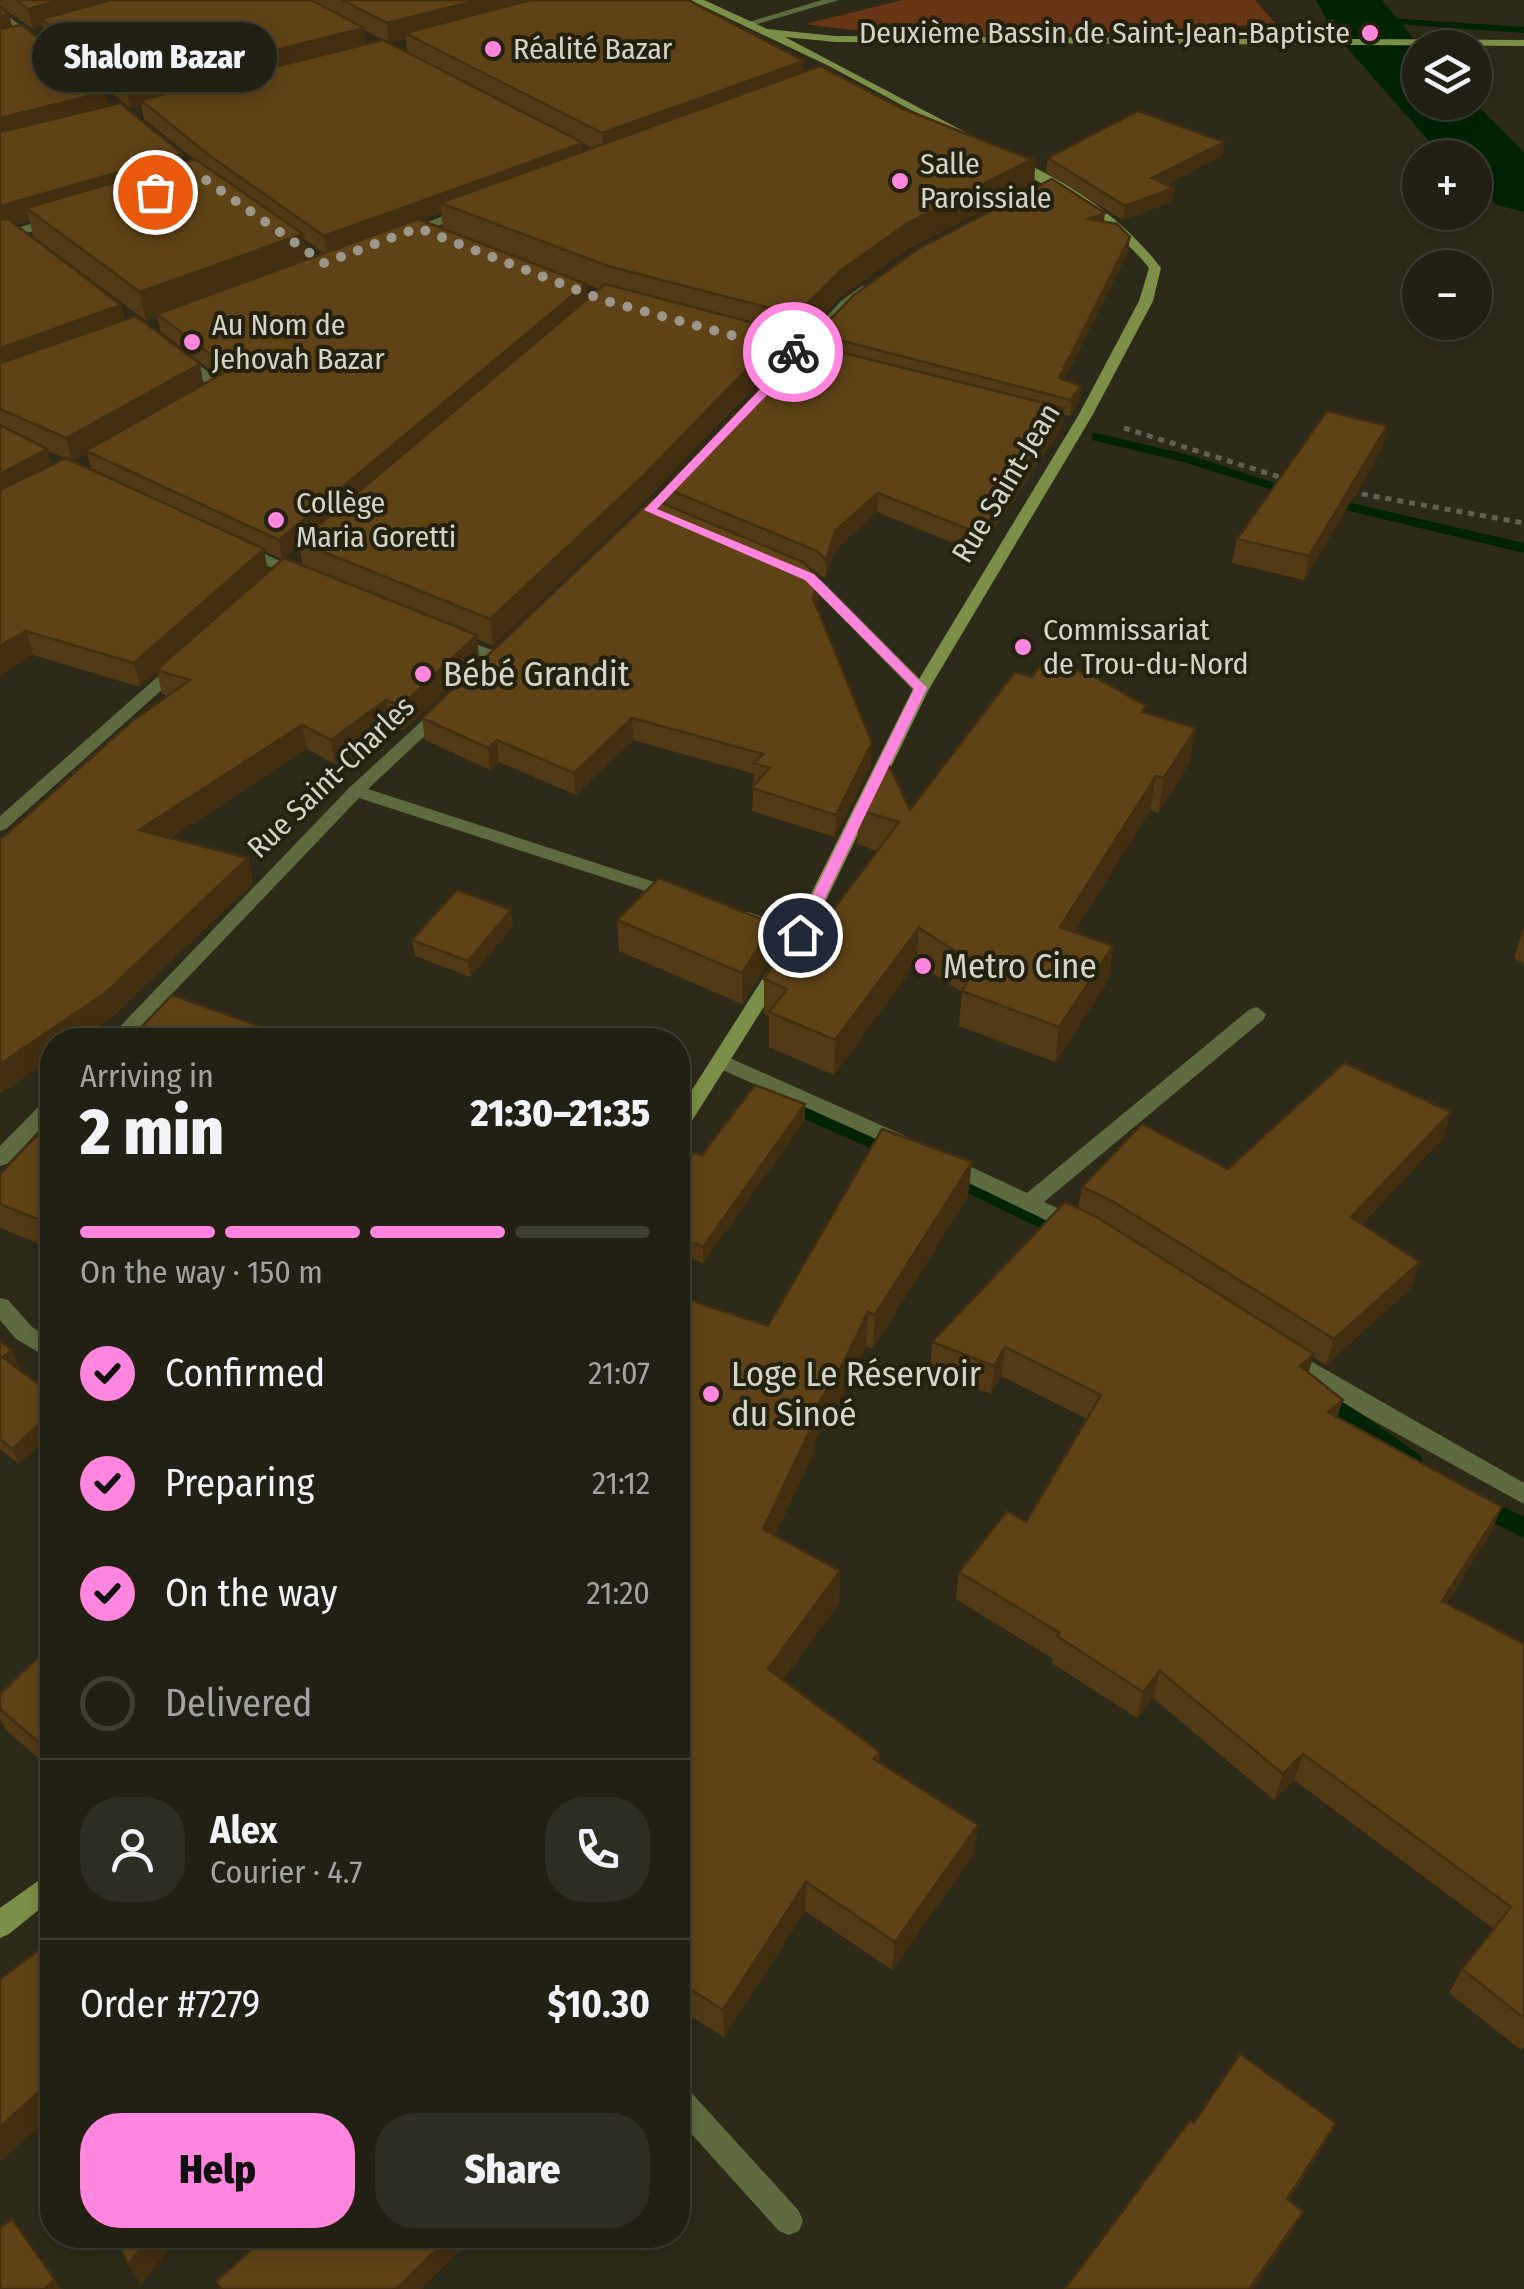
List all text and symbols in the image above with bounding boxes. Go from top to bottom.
place label: Deuxième Bassin de Saint-Jean-Baptiste [859,15,1350,51]
callout: Shalom Bazar [32,22,278,92]
marker: Deuxième Bassin de Saint-Jean-Baptiste [1359,22,1381,44]
map controls [1402,30,1492,340]
button: layers [1402,30,1492,120]
place label: Réalité Bazar [513,31,673,67]
text: Shalom Bazar [64,38,245,76]
marker: Réalité Bazar [482,38,504,60]
button: + [1402,140,1492,230]
place label: Salle Paroissiale [920,146,1052,216]
pin [113,150,198,235]
icon: bag [128,165,183,220]
marker: Salle Paroissiale [889,170,911,192]
button: − [1402,250,1492,340]
courier [743,302,843,402]
place label: Au Nom de Jehovah Bazar [212,307,385,377]
icon: bike [766,325,821,380]
marker: Au Nom de Jehovah Bazar [181,331,203,353]
street label: Rue Saint-Jean [944,397,1068,569]
place label: Collège Maria Goretti [296,485,456,555]
marker: Collège Maria Goretti [265,509,287,531]
place label: Commissariat de Trou-du-Nord [1043,612,1249,682]
marker: Commissariat de Trou-du-Nord [1012,636,1034,658]
place label: Bébé Grandit [443,653,630,695]
marker: Bébé Grandit [412,663,434,685]
street label: Rue Saint-Charles [240,688,422,866]
pin [758,893,843,978]
icon: home [773,908,828,963]
place label: Metro Cine [943,945,1097,987]
marker: Metro Cine [912,955,934,977]
text: Arriving in [80,1057,214,1095]
text: 21:30–21:35 [471,1090,650,1136]
text: 2 min [80,1093,224,1171]
text: On the way · 150 m [80,1253,323,1291]
icon: check [80,1346,135,1401]
text: Confirmed [165,1350,325,1396]
place label: Loge Le Réservoir du Sinoé [731,1353,981,1435]
text: 21:07 [588,1354,650,1392]
marker: Loge Le Réservoir du Sinoé [700,1383,722,1405]
icon: check [80,1456,135,1511]
text: Preparing [165,1460,314,1506]
text: 21:12 [592,1464,650,1502]
icon: check [80,1566,135,1621]
text: On the way [165,1570,337,1616]
text: 21:20 [587,1574,650,1612]
text: Delivered [165,1680,312,1726]
button: person [80,1797,185,1902]
button: phone [545,1797,650,1902]
text: Alex [210,1807,277,1853]
text: Courier · 4.7 [210,1853,362,1891]
text: Order #7279 [80,1981,260,2027]
text: $10.30 [548,1981,650,2027]
button: Help [80,2113,355,2228]
button: Share [375,2113,650,2228]

